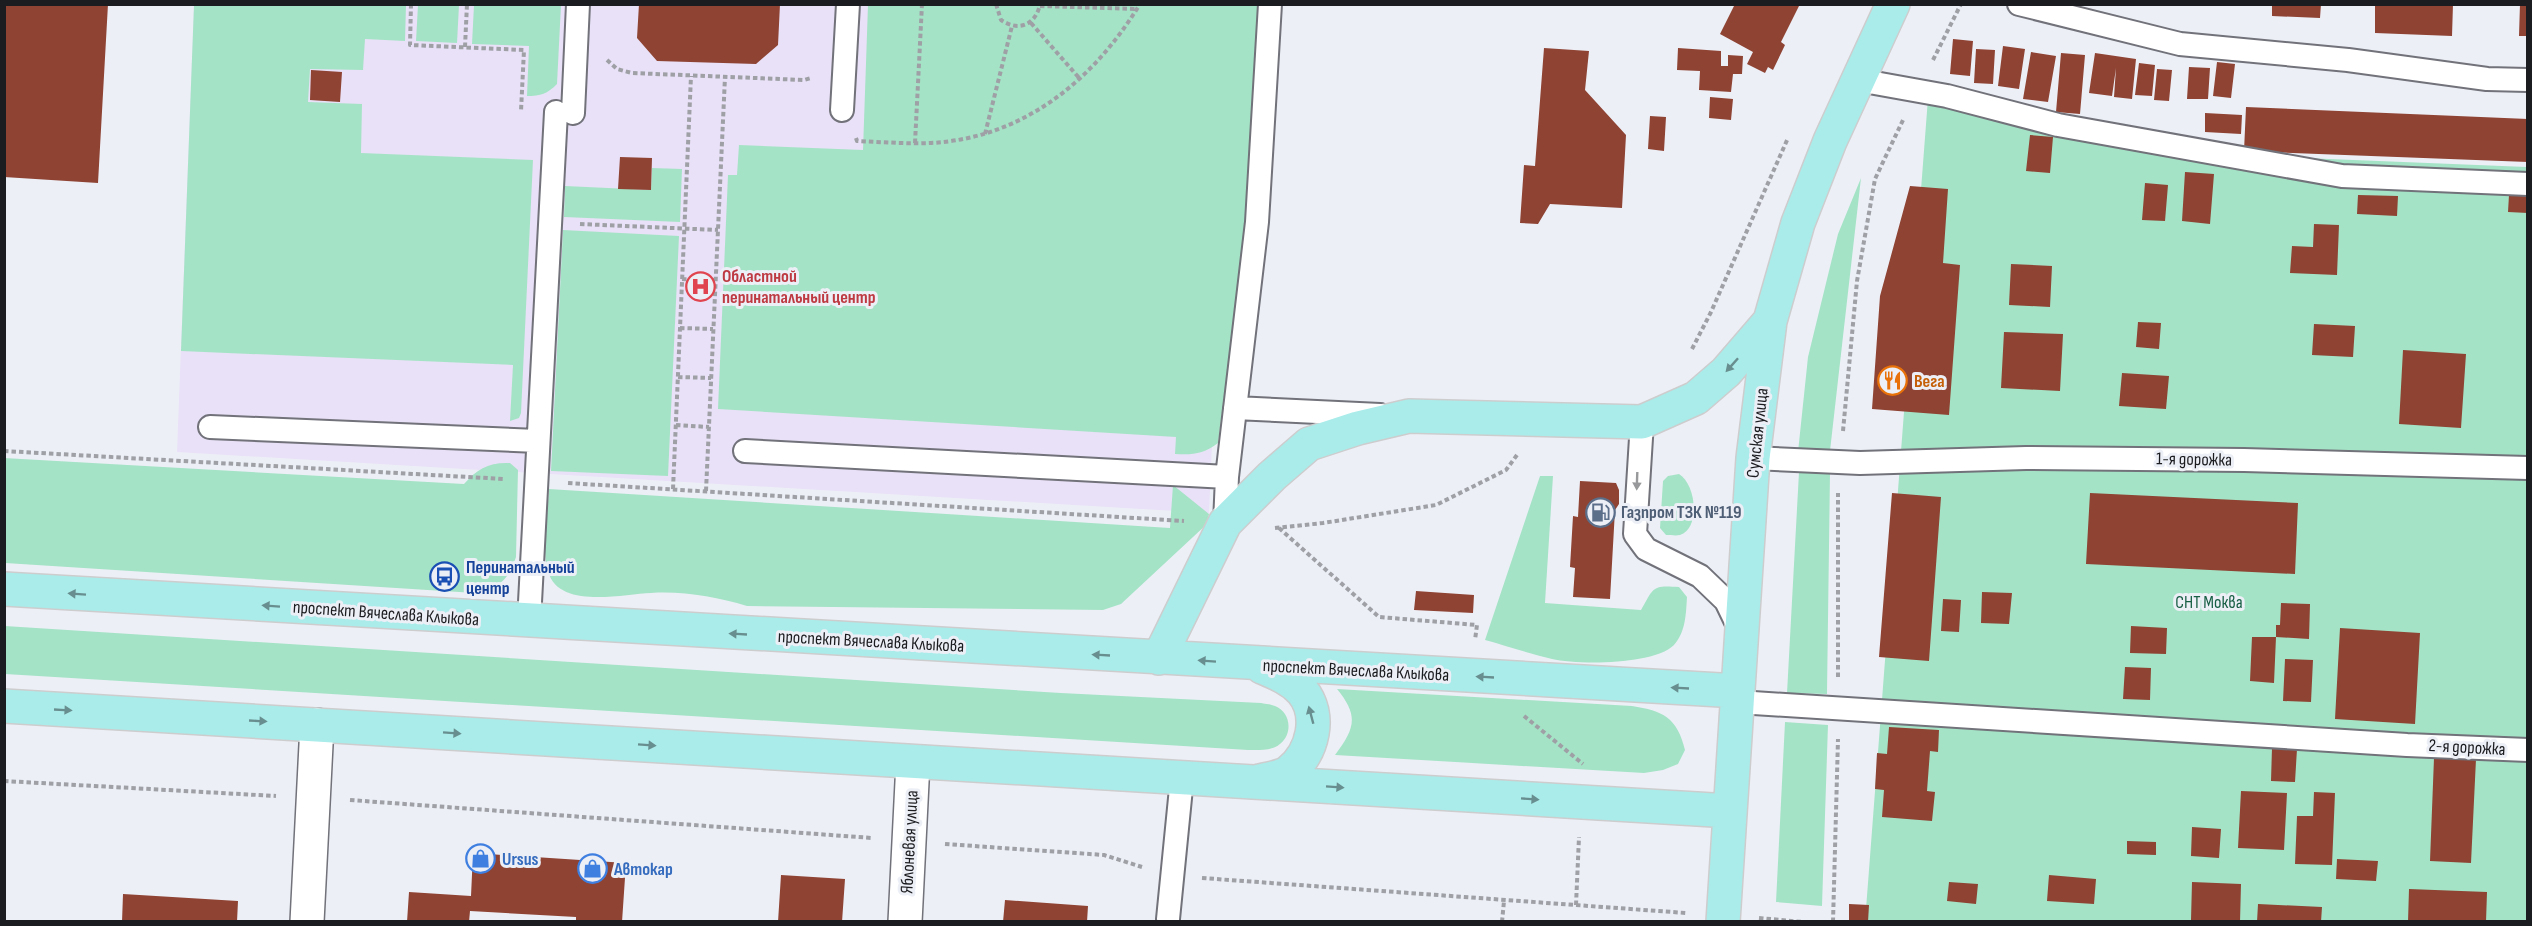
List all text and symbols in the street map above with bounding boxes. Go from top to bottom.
place label: Областной перинатальный центр [722,266,876,308]
hospital icon: Областной перинатальный центр [685,270,717,302]
one-way arrow [1725,357,1738,373]
restaurant icon: Вега [1877,365,1909,397]
place label: Вега [1914,371,1945,392]
street label: Сумская улица [1742,387,1773,479]
street label: 1-я дорожка [2156,448,2232,471]
one-way arrow [1633,471,1642,490]
fuel station icon: Газпром ТЗК №119 [1584,496,1616,528]
place label: Газпром ТЗК №119 [1621,502,1742,523]
place label: Перинатальный центр [466,557,575,599]
bus stop icon: Перинатальный центр [429,561,461,593]
one-way arrow [67,589,86,598]
park label: СНТ Моква [2175,592,2243,613]
street label: проспект Вячеслава Клыкова [292,597,480,630]
one-way arrow [262,601,281,610]
street label: проспект Вячеслава Клыкова [777,626,965,657]
one-way arrow [729,629,748,638]
one-way arrow [1091,650,1110,659]
street label: проспект Вячеслава Клыкова [1262,655,1450,686]
one-way arrow [1197,656,1216,666]
one-way arrow [1475,672,1494,681]
one-way arrow [1670,683,1689,692]
one-way arrow [53,705,72,714]
one-way arrow [1305,706,1315,724]
one-way arrow [248,717,267,726]
one-way arrow [443,729,462,738]
street label: 2-я дорожка [2428,735,2506,760]
one-way arrow [637,741,656,750]
one-way arrow [1326,783,1345,792]
street label: Яблоневая улица [896,790,923,894]
one-way arrow [1521,795,1540,804]
shop icon: Ursus [465,843,497,875]
place label: Ursus [502,849,539,870]
shop icon: Автокар [577,853,609,885]
place label: Автокар [613,859,673,880]

